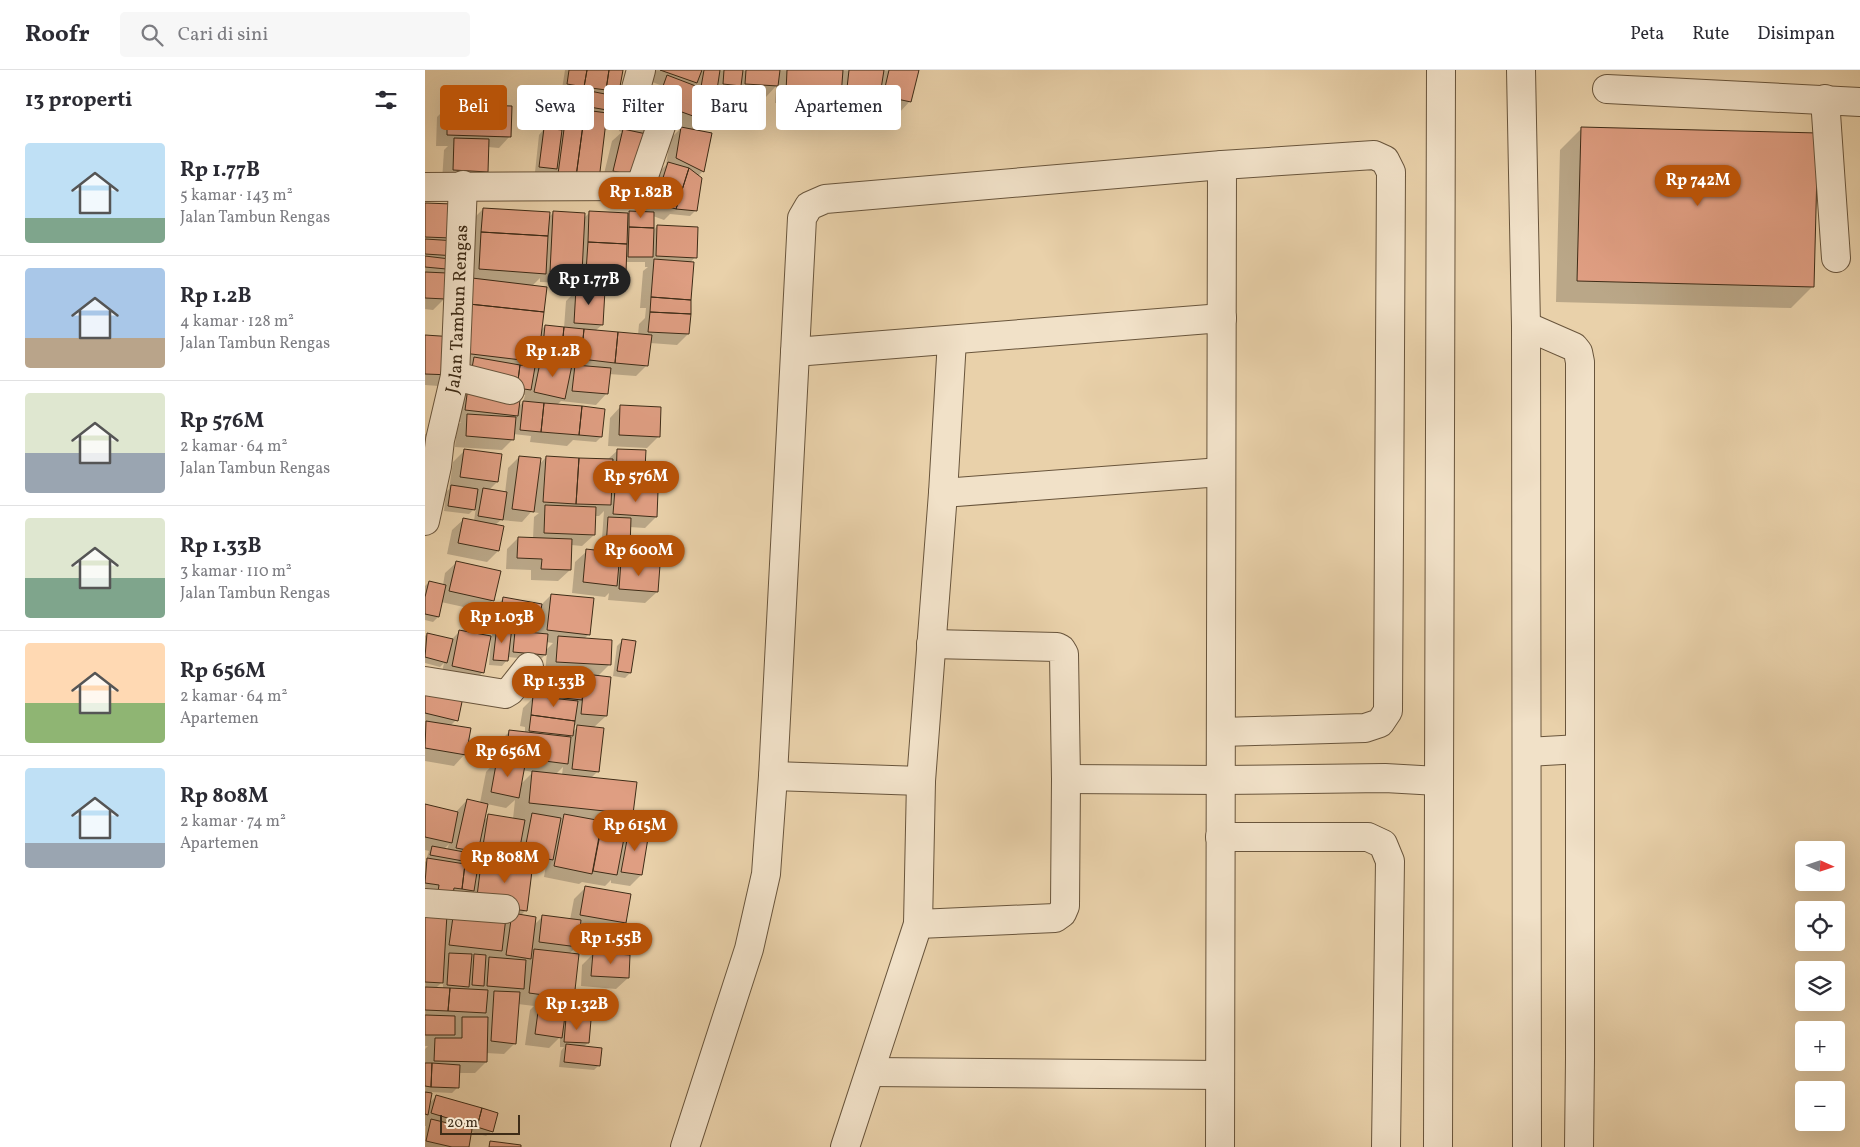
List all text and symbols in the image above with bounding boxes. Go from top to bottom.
search box [120,12,470,57]
text: Roofr [25,18,90,52]
icon: search [138,21,166,49]
text: Cari di sini [178,22,268,48]
text: Peta [1630,22,1664,47]
text: Rute [1692,22,1729,47]
text: Disimpan [1757,22,1835,47]
chip: Beli [440,85,507,130]
chip: Sewa [517,85,594,130]
chip: Filter [604,85,682,130]
chip: Baru [692,85,766,130]
chip: Apartemen [776,85,901,130]
text: 13 properti [25,86,133,115]
icon: filters [372,86,400,114]
text: Rp 1.77B [180,156,260,185]
icon: home [65,163,125,223]
pin: Rp 742M [1652,164,1744,207]
text: Rp 742M [1666,170,1730,192]
pin: Rp 1.82B [589,176,693,219]
text: Rp 1.82B [609,182,673,204]
text: 5 kamar · 143 m² [180,185,293,207]
text: Jalan Tambun Rengas [180,207,330,229]
street label: Jalan Tambun Rengas [440,224,475,396]
pin: Rp 1.77B [537,264,641,306]
text: Rp 1.77B [558,269,620,291]
text: Rp 1.2B [180,282,252,311]
icon: home [65,288,125,348]
text: 4 kamar · 128 m² [180,311,294,333]
text: Jalan Tambun Rengas [180,333,330,355]
pin: Rp 1.2B [507,336,599,378]
text: Rp 1.2B [526,341,580,363]
text: Rp 576M [180,407,264,436]
icon: home [65,413,125,473]
text: 2 kamar · 64 m² [180,436,287,458]
text: Jalan Tambun Rengas [180,458,330,480]
pin: Rp 576M [590,460,682,503]
text: Rp 576M [604,466,668,488]
text: Rp 1.33B [180,532,262,561]
pin: Rp 600M [593,534,685,577]
icon: home [65,538,125,598]
text: Rp 600M [605,540,673,562]
text: 3 kamar · 110 m² [180,561,292,583]
text: Jalan Tambun Rengas [180,583,330,605]
pin: Rp 1.03B [450,602,554,644]
text: Rp 1.03B [470,607,534,629]
text: Rp 656M [180,657,266,686]
icon: home [65,663,125,723]
pin: Rp 1.33B [502,666,606,708]
text: Rp 1.33B [523,671,585,693]
text: 2 kamar · 64 m² [180,686,287,708]
text: Apartemen [180,708,259,730]
pin: Rp 656M [462,736,554,778]
text: Rp 656M [475,741,541,763]
text: Rp 808M [180,782,268,811]
icon: home [65,788,125,848]
pin: Rp 615M [589,810,681,852]
text: 2 kamar · 74 m² [180,811,286,833]
text: Rp 615M [604,815,666,837]
text: Apartemen [180,833,259,855]
north arrow [1795,841,1845,891]
map controls [1795,841,1845,1131]
pin: Rp 808M [459,842,551,884]
text: Rp 808M [471,847,539,869]
button: locate [1795,901,1845,951]
pin: Rp 1.55B [559,922,663,965]
text: Rp 1.55B [580,928,642,950]
button: layers [1795,961,1845,1011]
pin: Rp 1.32B [525,988,629,1031]
text: Rp 1.32B [546,994,608,1016]
button: + [1795,1021,1845,1071]
button: − [1795,1081,1845,1131]
scale bar [440,1112,520,1135]
text: 20 m [447,1114,478,1133]

